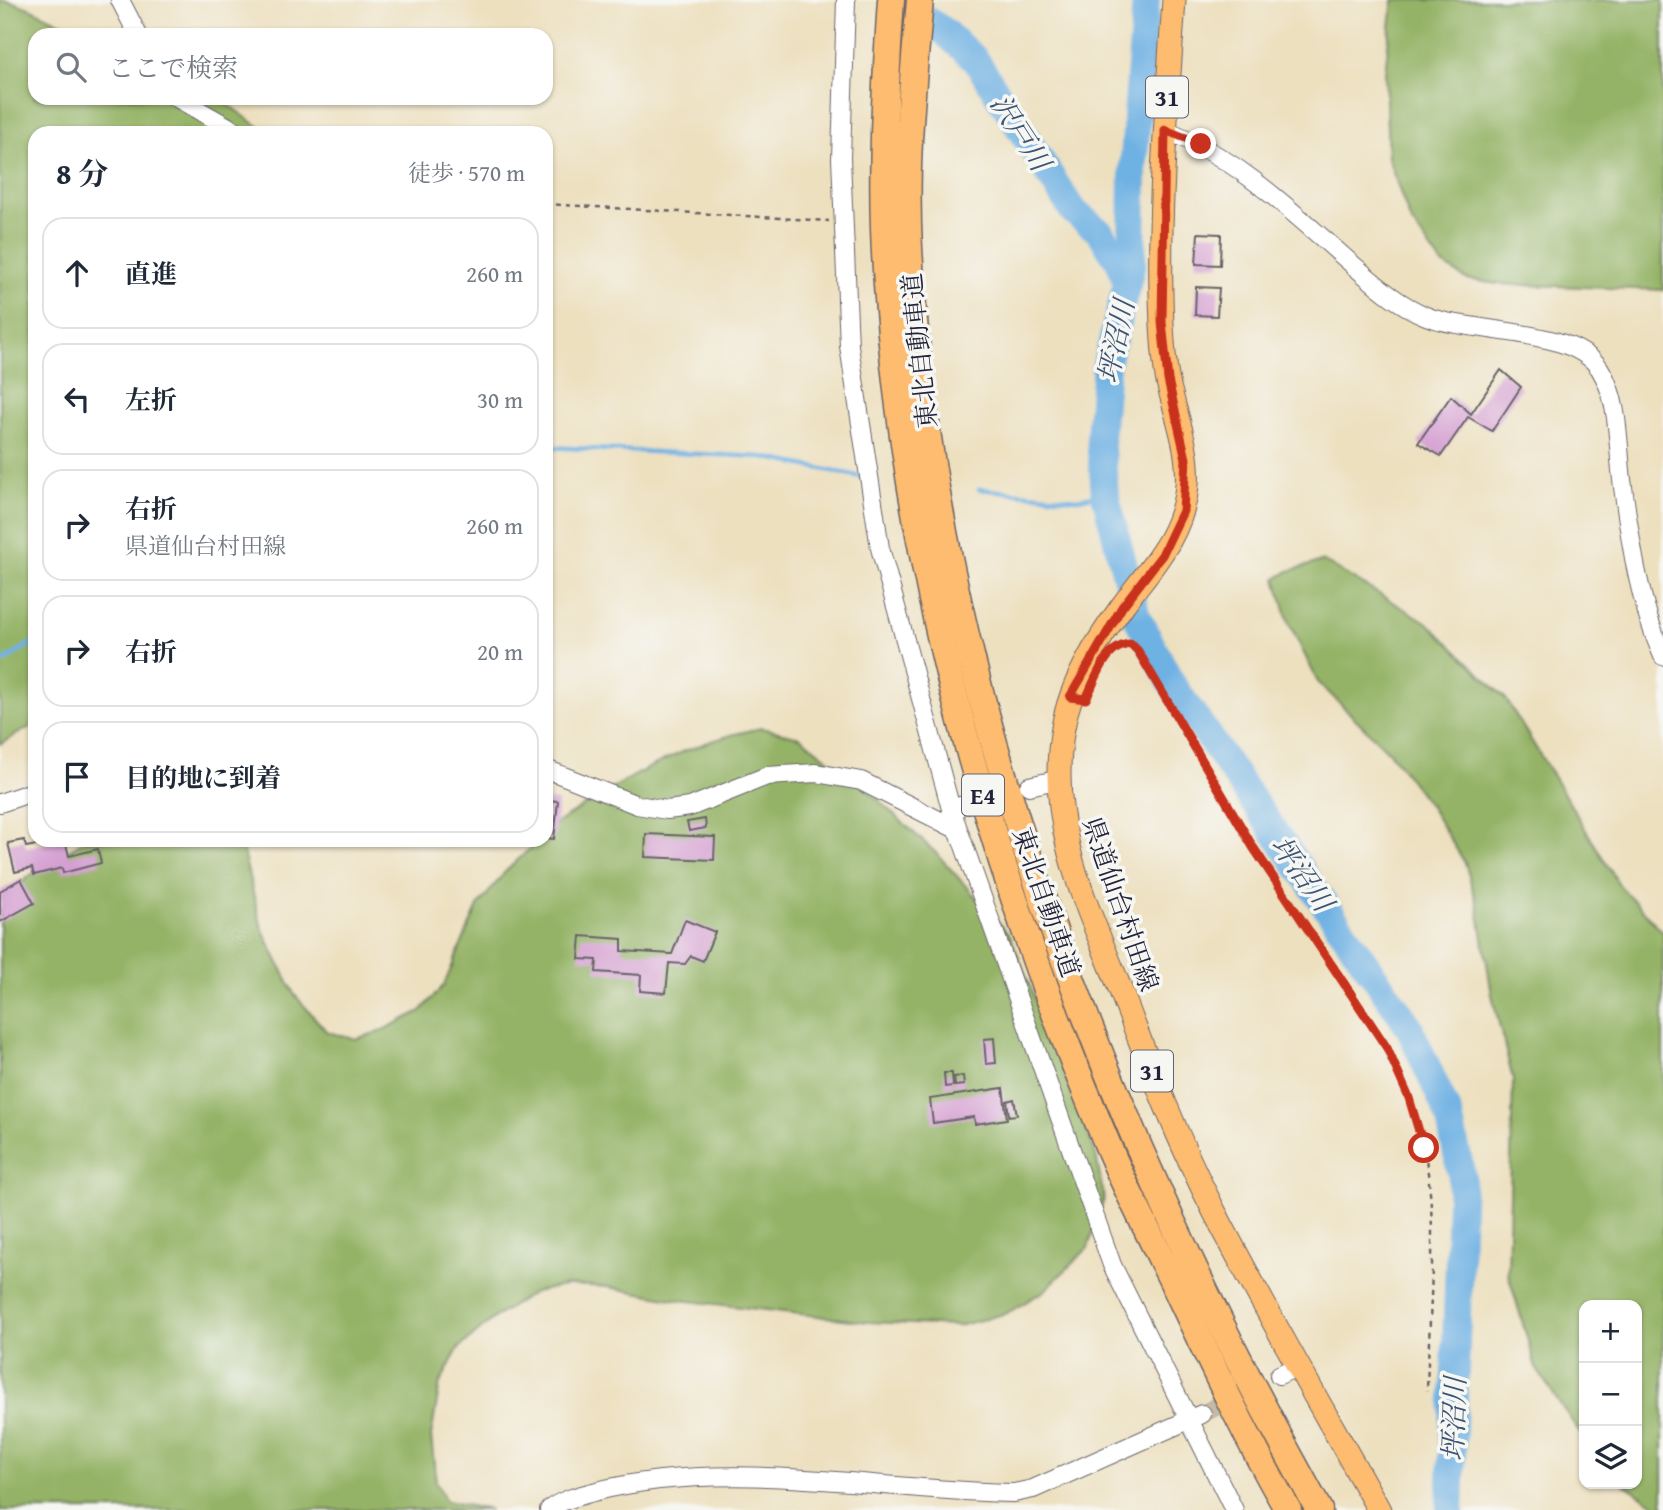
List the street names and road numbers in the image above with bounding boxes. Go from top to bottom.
road number: 31 [1146,76,1188,118]
street label: 東北自動車道 [891,271,947,431]
road number: E4 [962,774,1004,816]
street label: 県道仙台村田線 [1073,812,1169,996]
street label: 東北自動車道 [1003,822,1091,982]
road number: 31 [1131,1050,1173,1092]

